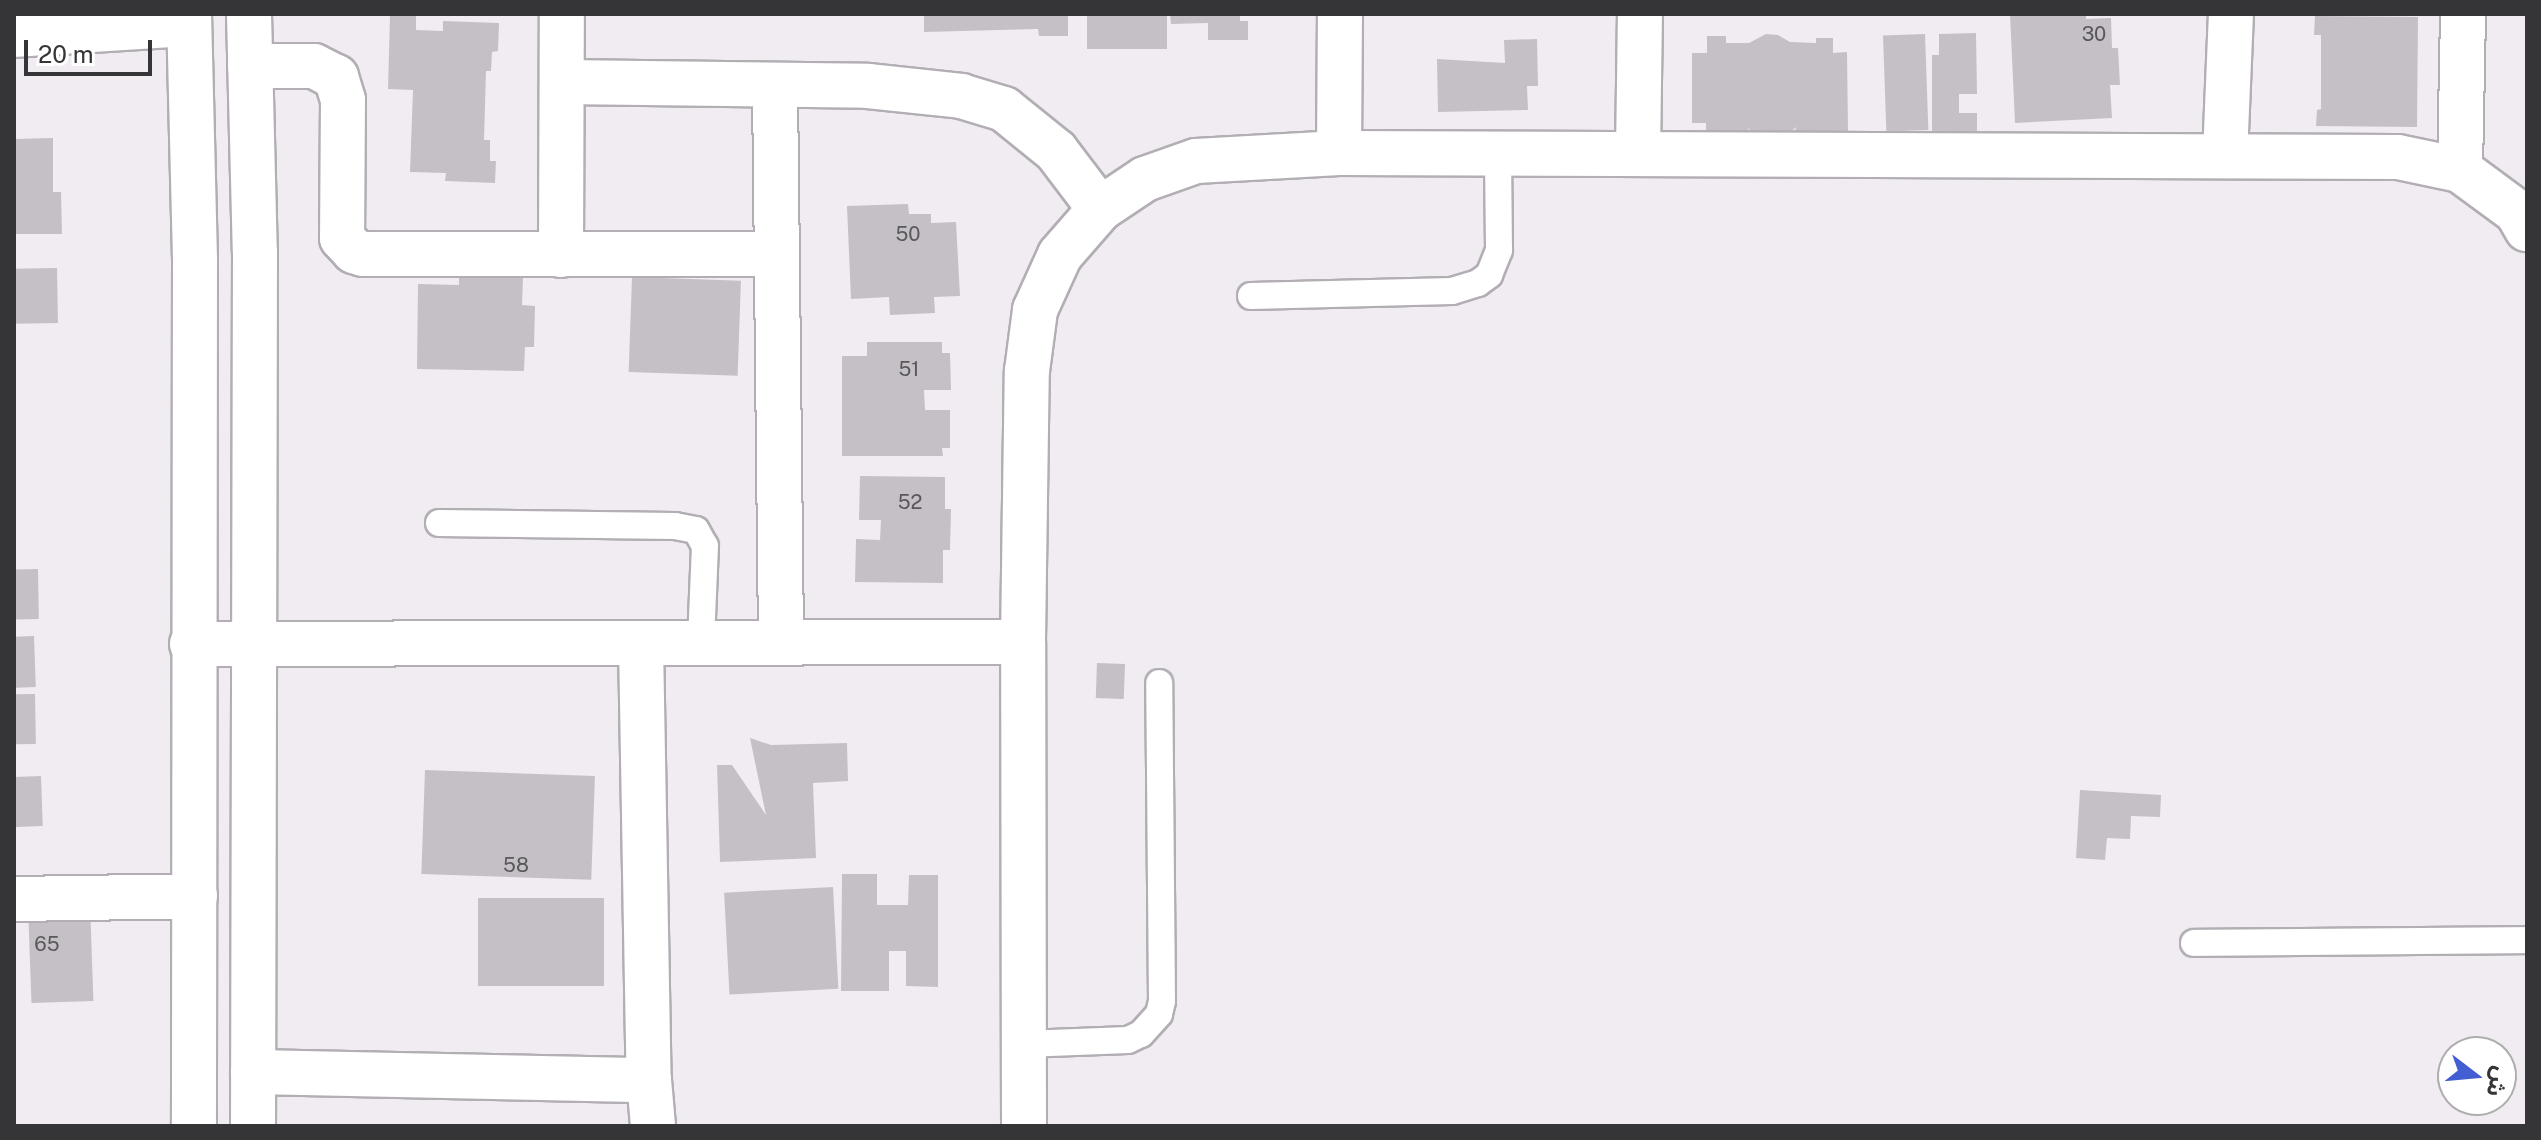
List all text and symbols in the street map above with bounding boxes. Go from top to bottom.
house number: 30 [2082,22,2106,46]
scale bar [28,24,156,74]
text: 20 m [38,40,94,68]
house number: 50 [895,222,921,246]
house number: 51 [899,357,919,381]
house number: 52 [898,490,922,514]
house number: 58 [503,853,529,877]
house number: 65 [34,932,60,956]
north arrow [2437,1036,2517,1116]
text: ش [2481,1064,2515,1100]

